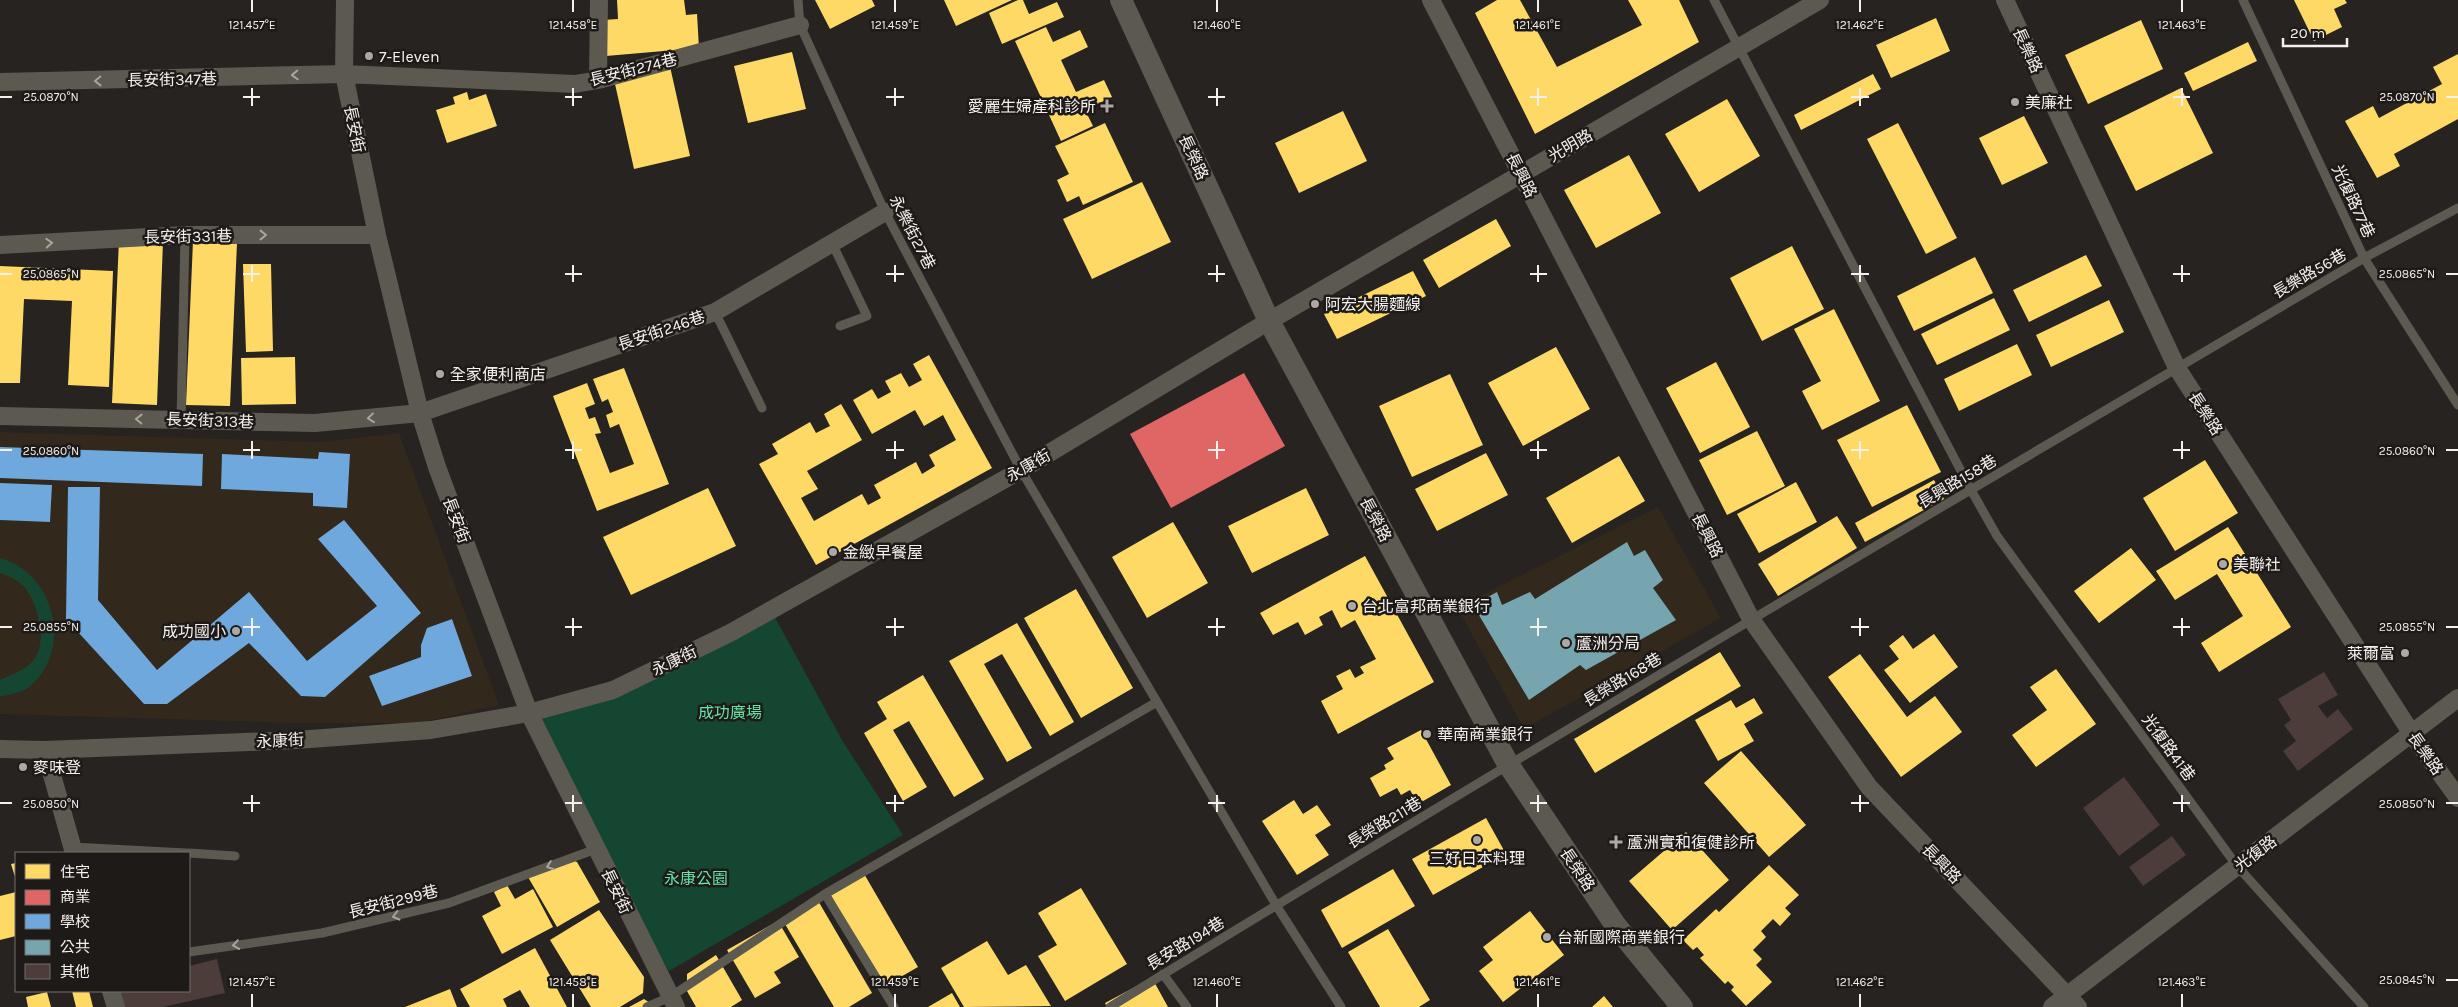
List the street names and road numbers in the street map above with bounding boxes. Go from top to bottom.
street label: 長樂路 [2009,24,2046,76]
street label: 長安街274巷 [587,49,679,90]
street label: 長安街347巷 [127,69,217,90]
street label: 長安街 [340,104,369,155]
street label: 光明路 [1545,125,1596,166]
street label: 長榮路 [1175,131,1212,183]
street label: 長興路 [1502,150,1541,201]
street label: 光復路77巷 [2328,161,2379,241]
street label: 永樂街27巷 [886,192,939,273]
street label: 長安街331巷 [144,226,232,247]
street label: 長樂路56巷 [2269,245,2350,302]
street label: 長安街246巷 [615,307,707,354]
street label: 長樂路 [2185,388,2227,439]
street label: 長安街313巷 [166,409,254,432]
street label: 永康街 [1003,445,1054,486]
street label: 長興路158巷 [1915,451,2000,512]
street label: 長安街 [439,494,474,546]
street label: 長榮路 [1356,494,1395,545]
street label: 長興路 [1688,510,1727,561]
street label: 永康街 [648,641,700,680]
street label: 長榮路168巷 [1580,649,1665,710]
street label: 光復路41巷 [2138,710,2199,785]
street label: 長樂路 [2404,728,2447,778]
street label: 永康街 [256,730,304,751]
street label: 長榮路211巷 [1343,793,1425,852]
street label: 光復路 [2230,831,2280,875]
street label: 長興路 [1918,839,1965,887]
street label: 長榮路 [1556,844,1599,894]
street label: 長安街 [597,865,636,917]
street label: 長安街299巷 [346,881,440,922]
street label: 長安路194巷 [1143,913,1228,974]

